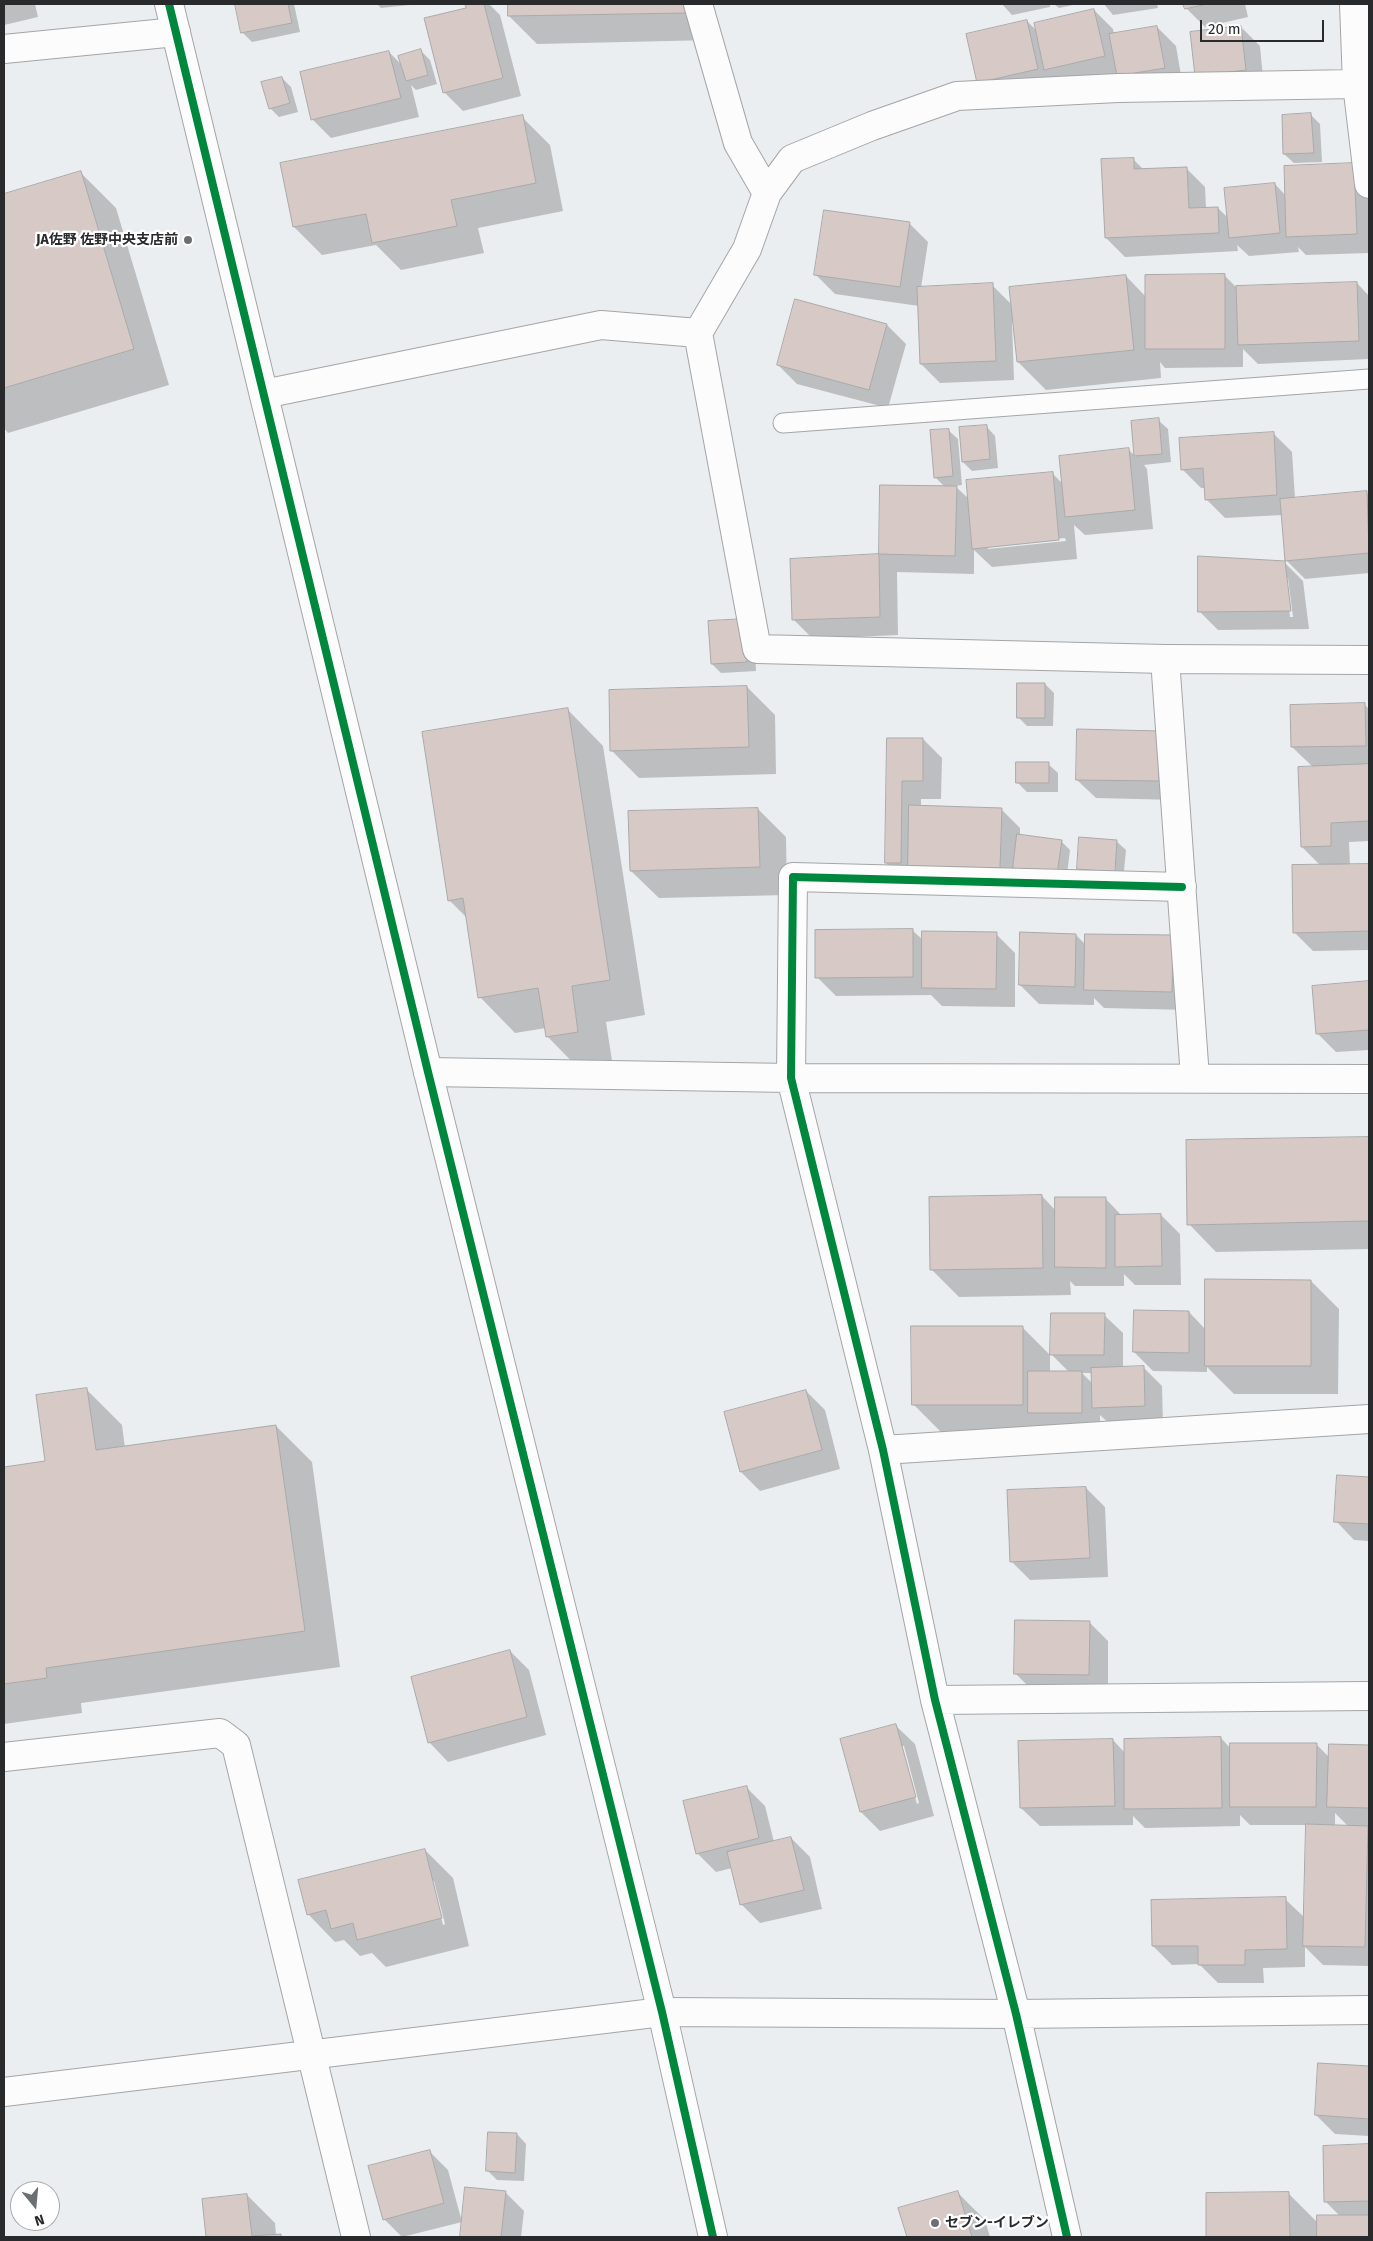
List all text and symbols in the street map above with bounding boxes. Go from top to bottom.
scale bar [1203,10,1327,42]
text: 20 m [1208,20,1241,38]
place label: JA佐野 佐野中央支店前 [36,232,178,248]
marker: JA佐野 佐野中央支店前 [182,234,194,246]
north arrow [10,2181,60,2231]
text: N [32,2210,46,2229]
place label: セブン-イレブン [945,2215,1049,2231]
marker: セブン-イレブン [929,2217,941,2229]

